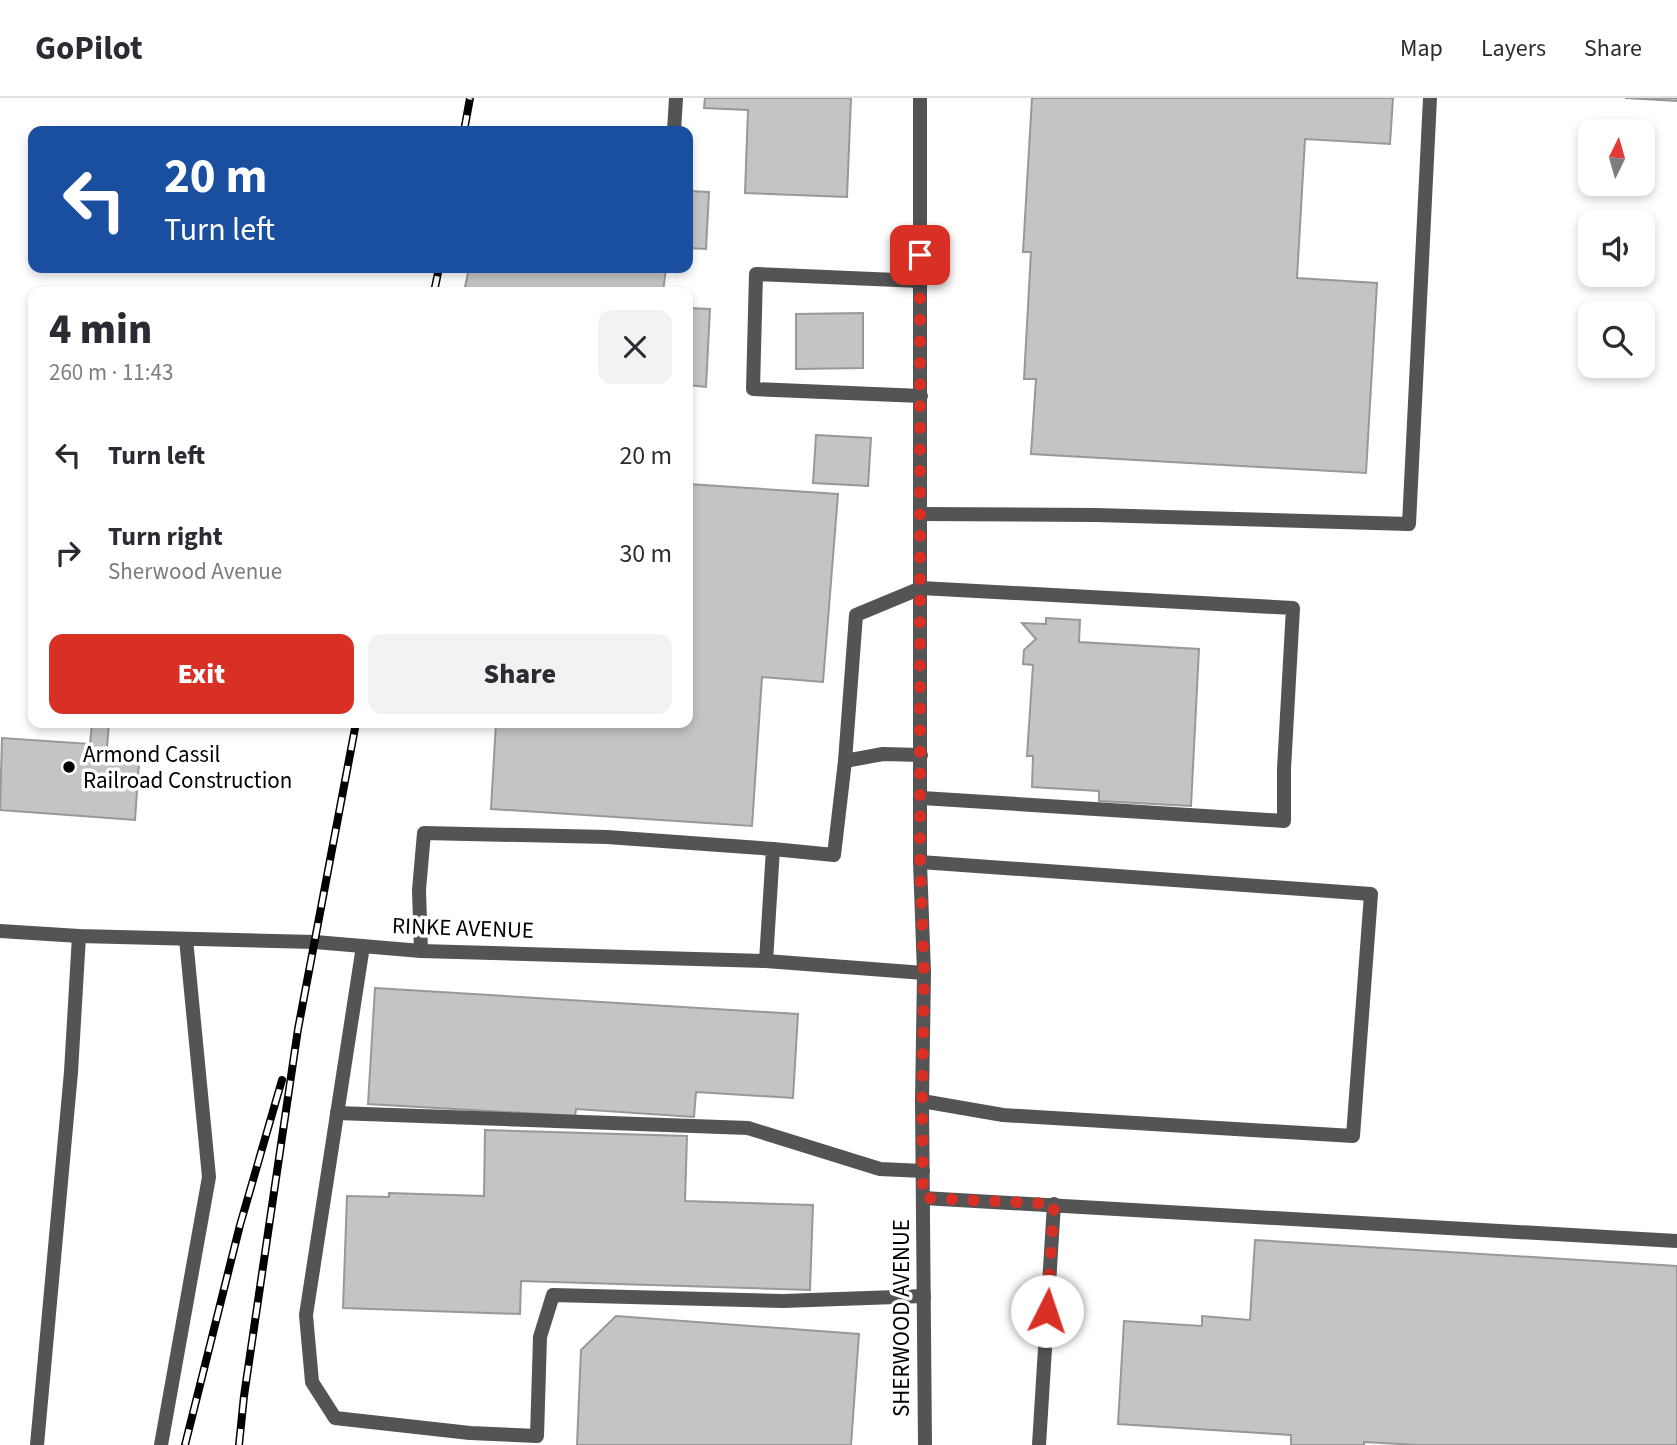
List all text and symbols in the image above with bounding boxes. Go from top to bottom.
text: GoPilot [35,25,143,72]
text: Map [1400,31,1443,66]
text: Layers [1481,31,1546,66]
text: Share [1584,31,1642,66]
north arrow [1578,119,1656,196]
map controls [1578,119,1655,378]
text: 20 m [164,142,268,212]
icon: left [49,154,140,245]
text: Turn left [164,207,275,253]
button: sound [1578,210,1655,287]
pin [890,225,950,285]
icon: arrive [901,236,939,274]
text: 4 min [49,300,152,360]
button: search [1578,301,1655,378]
button: close [598,310,672,384]
text: 260 m · 11:43 [49,356,173,389]
icon: left [49,436,87,474]
text: Turn left [108,437,205,474]
text: 20 m [619,437,672,474]
text: Turn right [108,518,223,555]
icon: right [49,534,87,572]
text: 30 m [619,535,672,572]
text: Sherwood Avenue [108,555,282,588]
button: Exit [49,634,354,714]
button: Share [368,634,672,714]
place label: Armond Cassil Railroad Construction [83,738,292,797]
marker: Armond Cassil Railroad Construction [61,759,77,775]
street label: RINKE AVENUE [391,909,535,947]
street label: SHERWOOD AVENUE [885,1219,918,1417]
position arrow [1010,1274,1084,1348]

